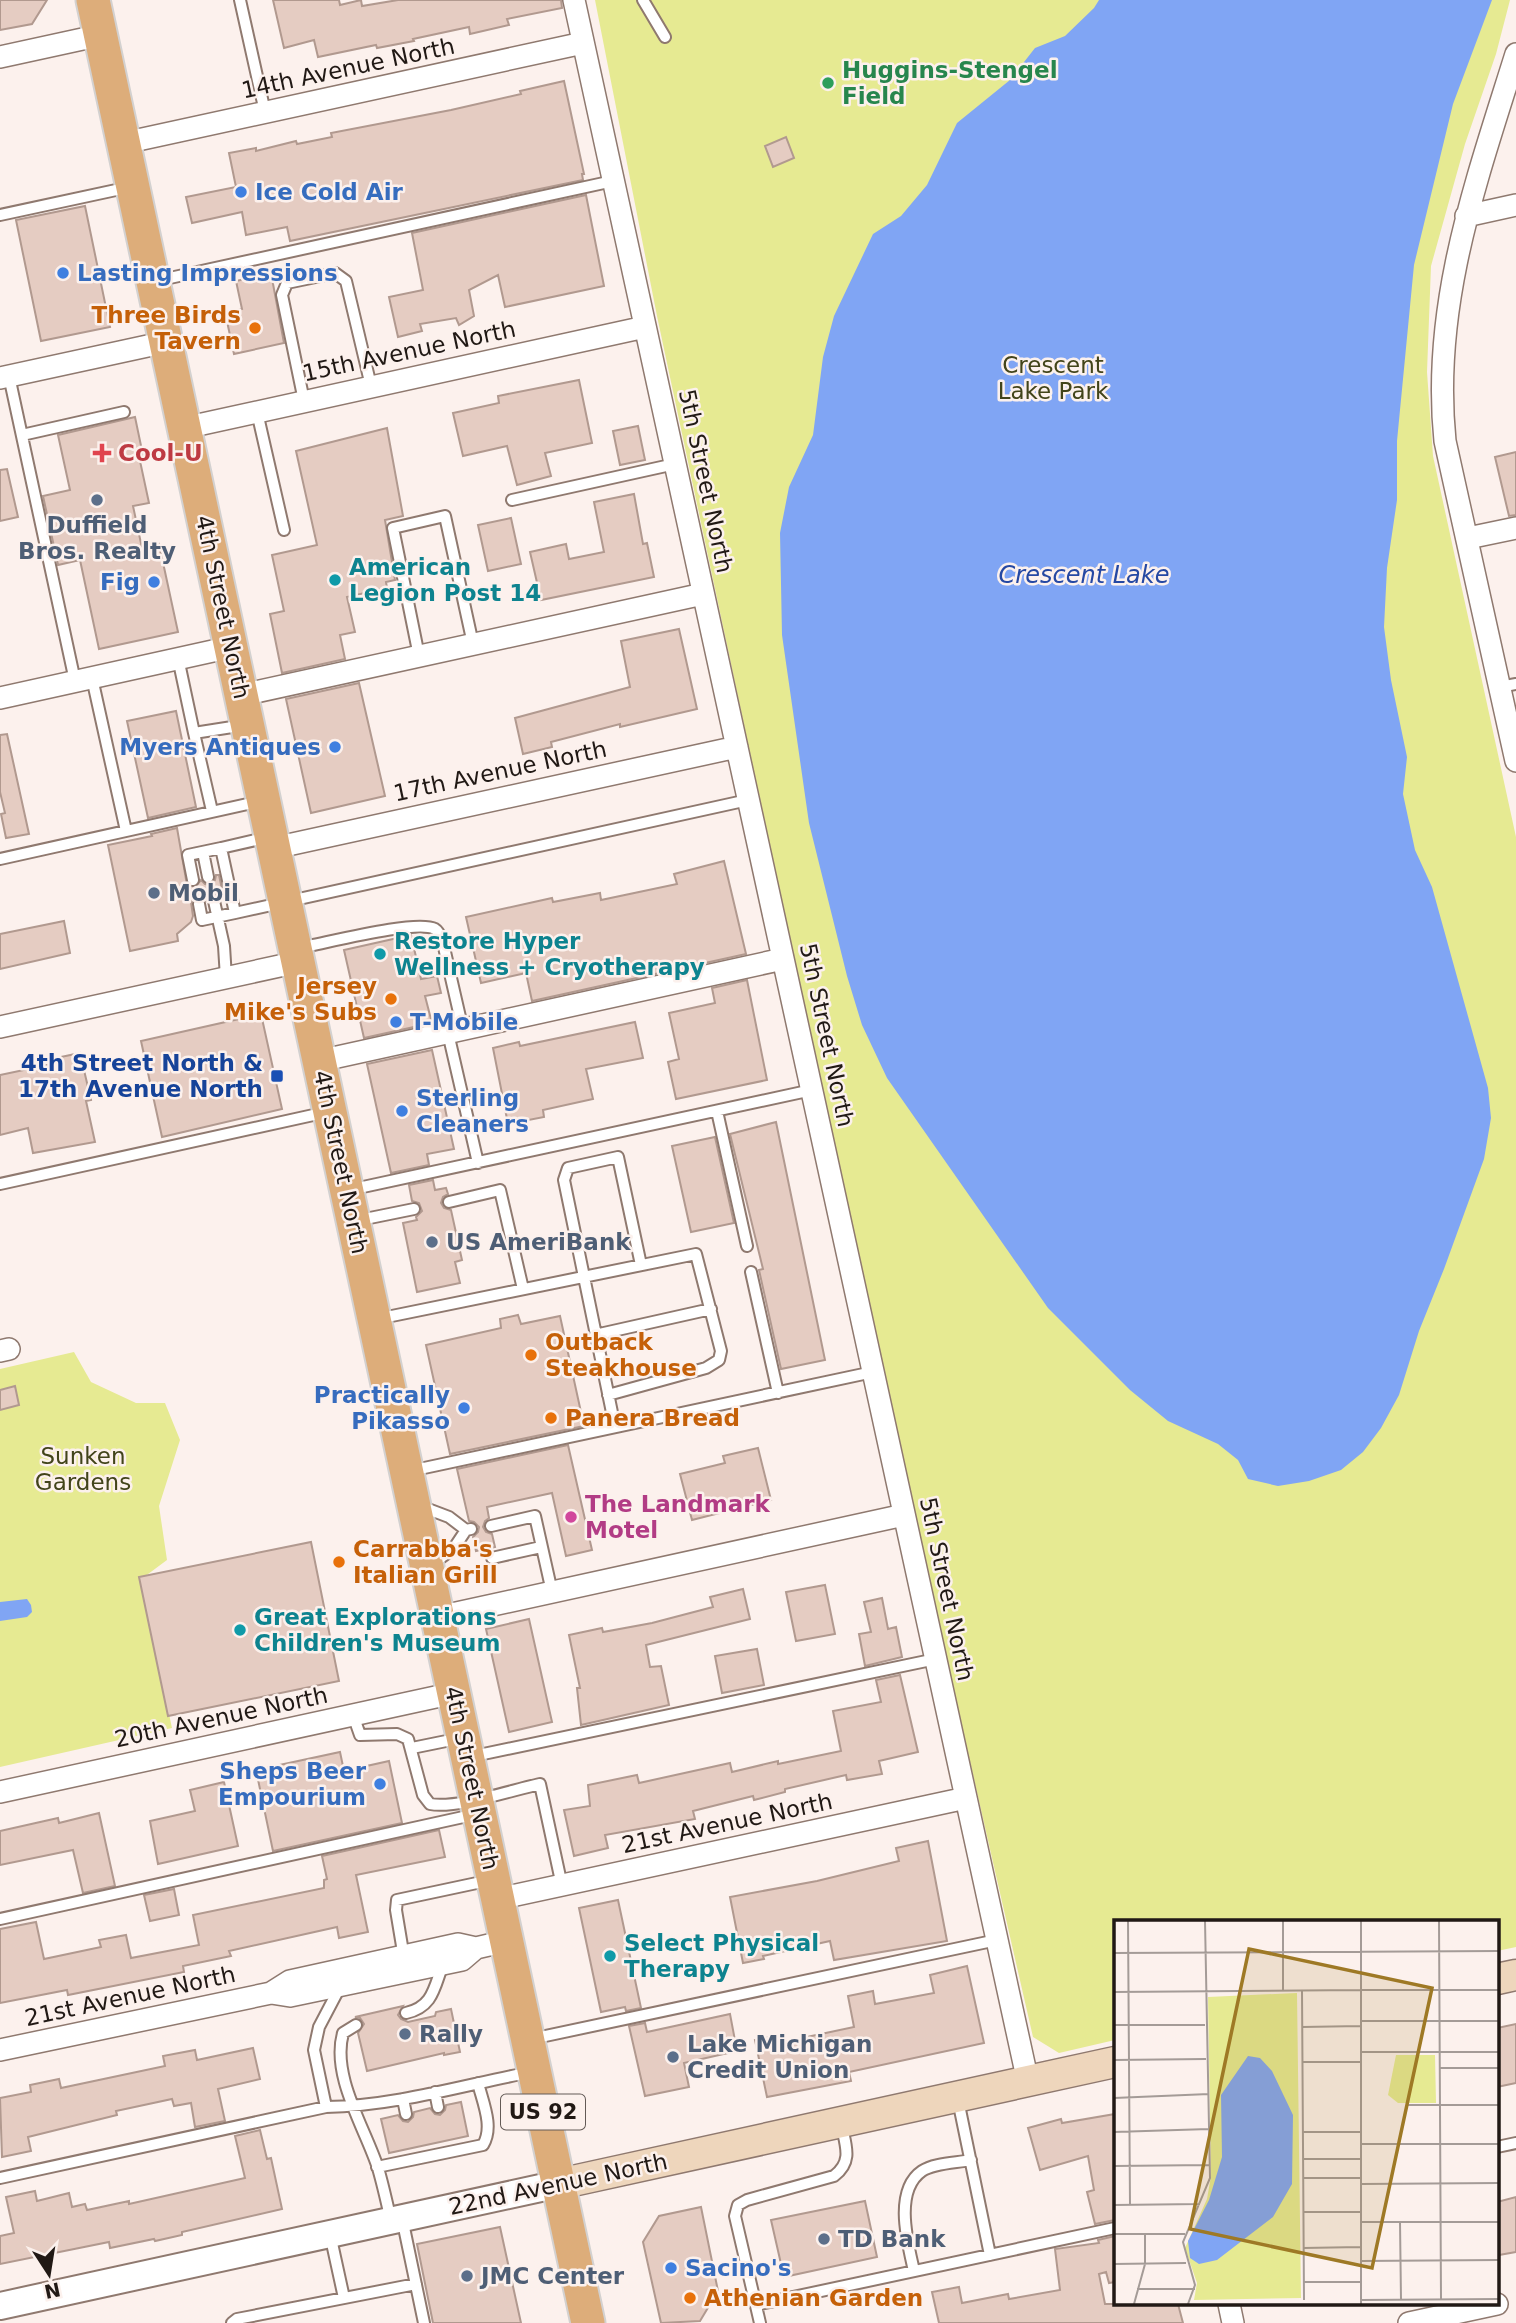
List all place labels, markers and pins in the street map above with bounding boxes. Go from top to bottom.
place label: Huggins-Stengel Field [842,57,1058,109]
marker: Huggins-Stengel Field [820,75,836,91]
place label: Ice Cold Air [255,179,404,205]
marker: Ice Cold Air [233,184,249,200]
place label: Lasting Impressions [77,260,338,286]
marker: Lasting Impressions [55,265,71,281]
place label: Three Birds Tavern [91,302,241,354]
marker: Three Birds Tavern [247,320,263,336]
place label: Cool-U [118,440,203,466]
marker: Cool-U [92,443,112,463]
marker: Duffield Bros. Realty [89,492,105,508]
place label: Duffield Bros. Realty [18,512,176,564]
place label: American Legion Post 14 [349,554,541,606]
place label: Fig [100,569,140,595]
marker: American Legion Post 14 [327,572,343,588]
marker: Fig [146,574,162,590]
place label: Myers Antiques [119,734,321,760]
marker: Myers Antiques [327,739,343,755]
place label: Mobil [168,880,239,906]
marker: Mobil [146,885,162,901]
place label: Restore Hyper Wellness + Cryotherapy [394,928,705,980]
marker: Restore Hyper Wellness + Cryotherapy [372,946,388,962]
place label: Jersey Mike's Subs [224,973,377,1025]
marker: Jersey Mike's Subs [383,991,399,1007]
place label: T-Mobile [410,1009,518,1035]
marker: T-Mobile [388,1014,404,1030]
place label: 4th Street North & 17th Avenue North [18,1050,263,1102]
marker: 4th Street North & 17th Avenue North [269,1068,285,1084]
place label: Sterling Cleaners [416,1085,529,1137]
marker: Sterling Cleaners [394,1103,410,1119]
place label: US AmeriBank [446,1229,631,1255]
marker: US AmeriBank [424,1234,440,1250]
place label: Outback Steakhouse [545,1329,697,1381]
marker: Outback Steakhouse [523,1347,539,1363]
place label: Practically Pikasso [314,1382,450,1434]
marker: Practically Pikasso [456,1400,472,1416]
place label: Panera Bread [565,1405,740,1431]
marker: Panera Bread [543,1410,559,1426]
place label: The Landmark Motel [585,1491,771,1543]
marker: The Landmark Motel [563,1509,579,1525]
place label: Carrabba's Italian Grill [353,1536,498,1588]
marker: Carrabba's Italian Grill [331,1554,347,1570]
place label: Great Explorations Children's Museum [254,1604,500,1656]
marker: Great Explorations Children's Museum [232,1622,248,1638]
place label: Sheps Beer Empourium [218,1758,367,1810]
marker: Sheps Beer Empourium [372,1776,388,1792]
place label: Select Physical Therapy [624,1930,819,1982]
marker: Select Physical Therapy [602,1948,618,1964]
place label: Rally [419,2021,483,2047]
marker: Rally [397,2026,413,2042]
place label: Lake Michigan Credit Union [687,2031,872,2083]
marker: Lake Michigan Credit Union [665,2049,681,2065]
place label: TD Bank [838,2226,946,2252]
marker: TD Bank [816,2231,832,2247]
place label: Sacino's [685,2255,792,2281]
marker: Sacino's [663,2260,679,2276]
place label: JMC Center [479,2263,625,2289]
marker: JMC Center [459,2268,475,2284]
place label: Athenian Garden [704,2285,923,2311]
marker: Athenian Garden [682,2290,698,2306]

